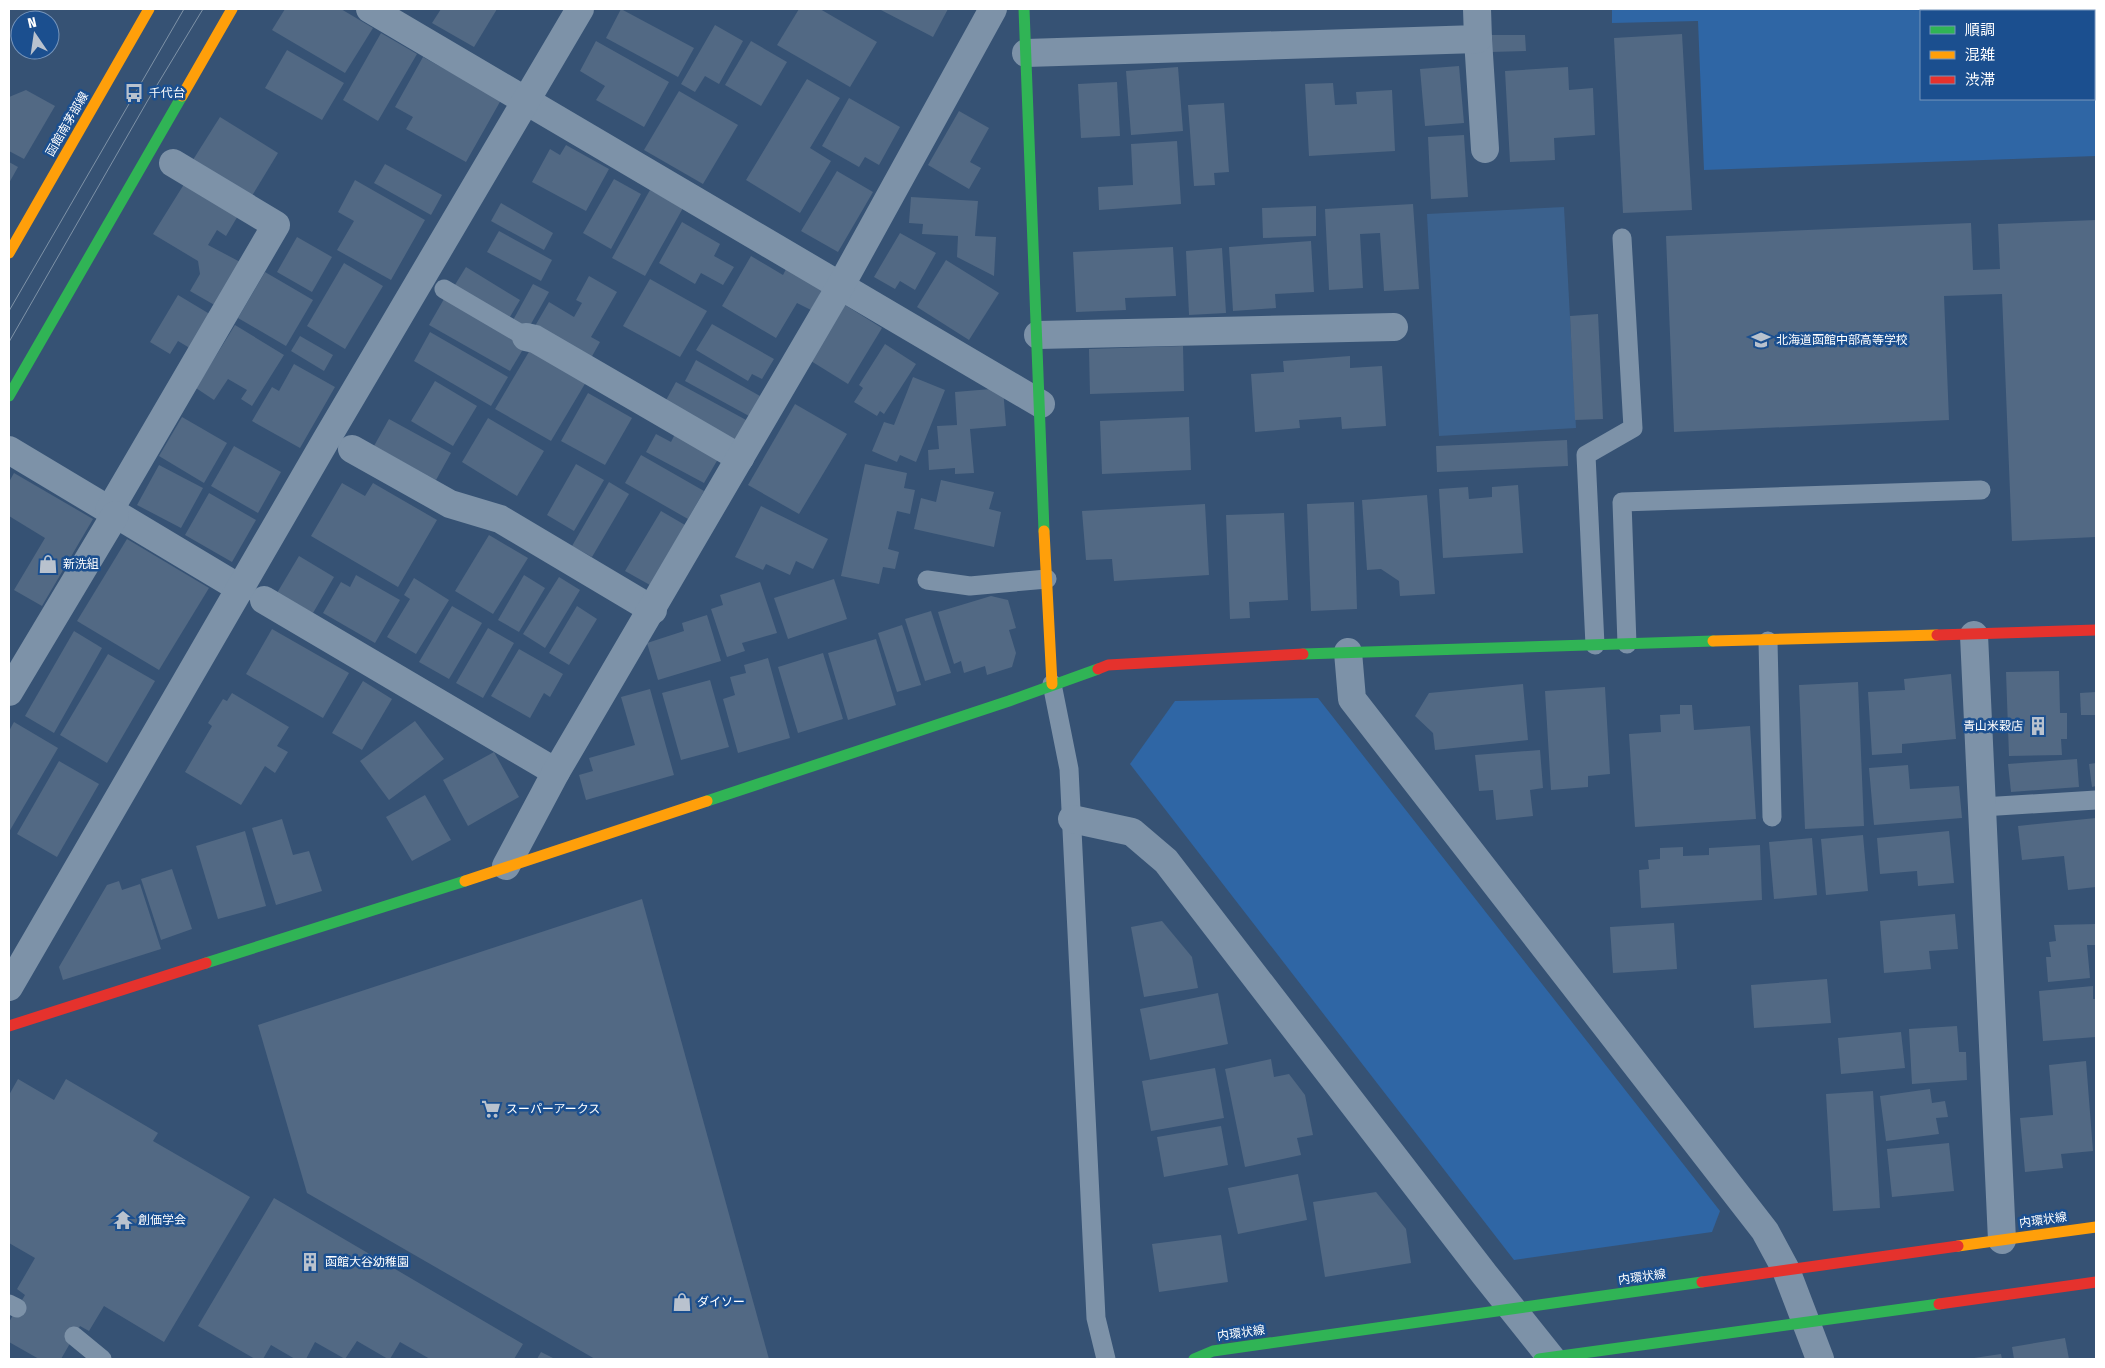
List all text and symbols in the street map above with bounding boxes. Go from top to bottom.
north arrow [10,10,60,60]
legend [1920,10,2095,100]
text: N [26,14,38,32]
text: 順調 [1965,21,1995,39]
text: 混雑 [1965,46,1995,64]
text: 渋滞 [1965,71,1995,89]
bus stop icon: 千代台 [123,82,145,104]
place label: 千代台 [149,86,185,100]
street label: 函館南茅部線 [43,89,91,159]
school or university icon: 北海道函館中部高等学校 [1750,329,1772,351]
place label: 北海道函館中部高等学校 [1776,333,1908,347]
shop icon: 新洗組 [37,553,59,575]
place label: 新洗組 [63,557,99,571]
building icon: 青山米穀店 [2027,715,2049,737]
place label: 青山米穀店 [1963,719,2023,733]
supermarket icon: スーパーアークス [480,1098,502,1120]
place label: スーパーアークス [506,1102,600,1116]
temple icon: 創価学会 [112,1209,134,1231]
street label: 内環状線 [2018,1210,2068,1230]
place label: 創価学会 [138,1213,186,1227]
building icon: 函館大谷幼稚園 [299,1251,321,1273]
place label: 函館大谷幼稚園 [325,1255,409,1269]
street label: 内環状線 [1617,1267,1667,1287]
shop icon: ダイソー [671,1291,693,1313]
place label: ダイソー [697,1295,745,1309]
street label: 内環状線 [1216,1323,1266,1343]

